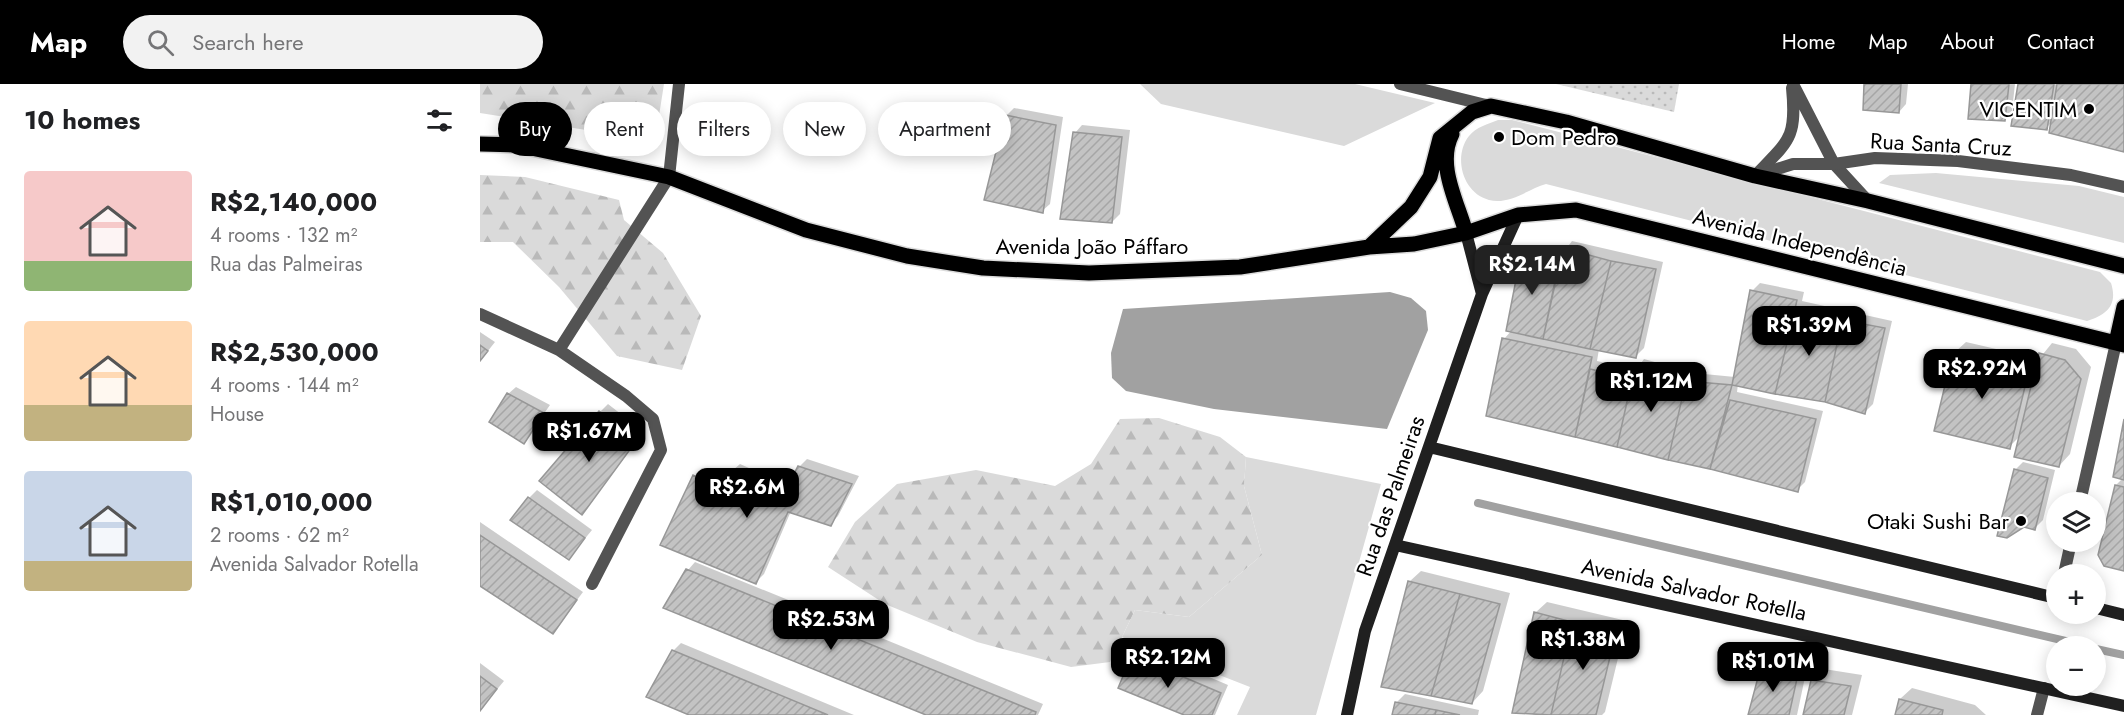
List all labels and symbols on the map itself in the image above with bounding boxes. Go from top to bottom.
place label: VICENTIM [1979,93,2077,125]
marker: VICENTIM [2082,102,2096,116]
place label: Dom Pedro [1511,121,1616,153]
street label: Rua Santa Cruz [1869,124,2013,164]
marker: Dom Pedro [1492,130,1506,144]
street label: Avenida Independência [1690,200,1910,284]
street label: Avenida João Páffaro [996,230,1188,262]
pin: R$2.14M [1477,245,1587,296]
pin: R$1.39M [1754,306,1864,357]
pin: R$2.92M [1927,349,2037,400]
pin: R$1.12M [1596,362,1706,413]
street label: Rua das Palmeiras [1348,411,1432,581]
pin: R$1.67M [534,412,644,463]
pin: R$2.6M [698,468,796,519]
place label: Otaki Sushi Bar [1867,505,2009,537]
marker: Otaki Sushi Bar [2014,514,2028,528]
street label: Avenida Salvador Rotella [1578,550,1810,628]
pin: R$2.53M [776,600,886,651]
pin: R$1.38M [1528,620,1638,671]
pin: R$2.12M [1113,638,1223,689]
pin: R$1.01M [1718,642,1828,693]

